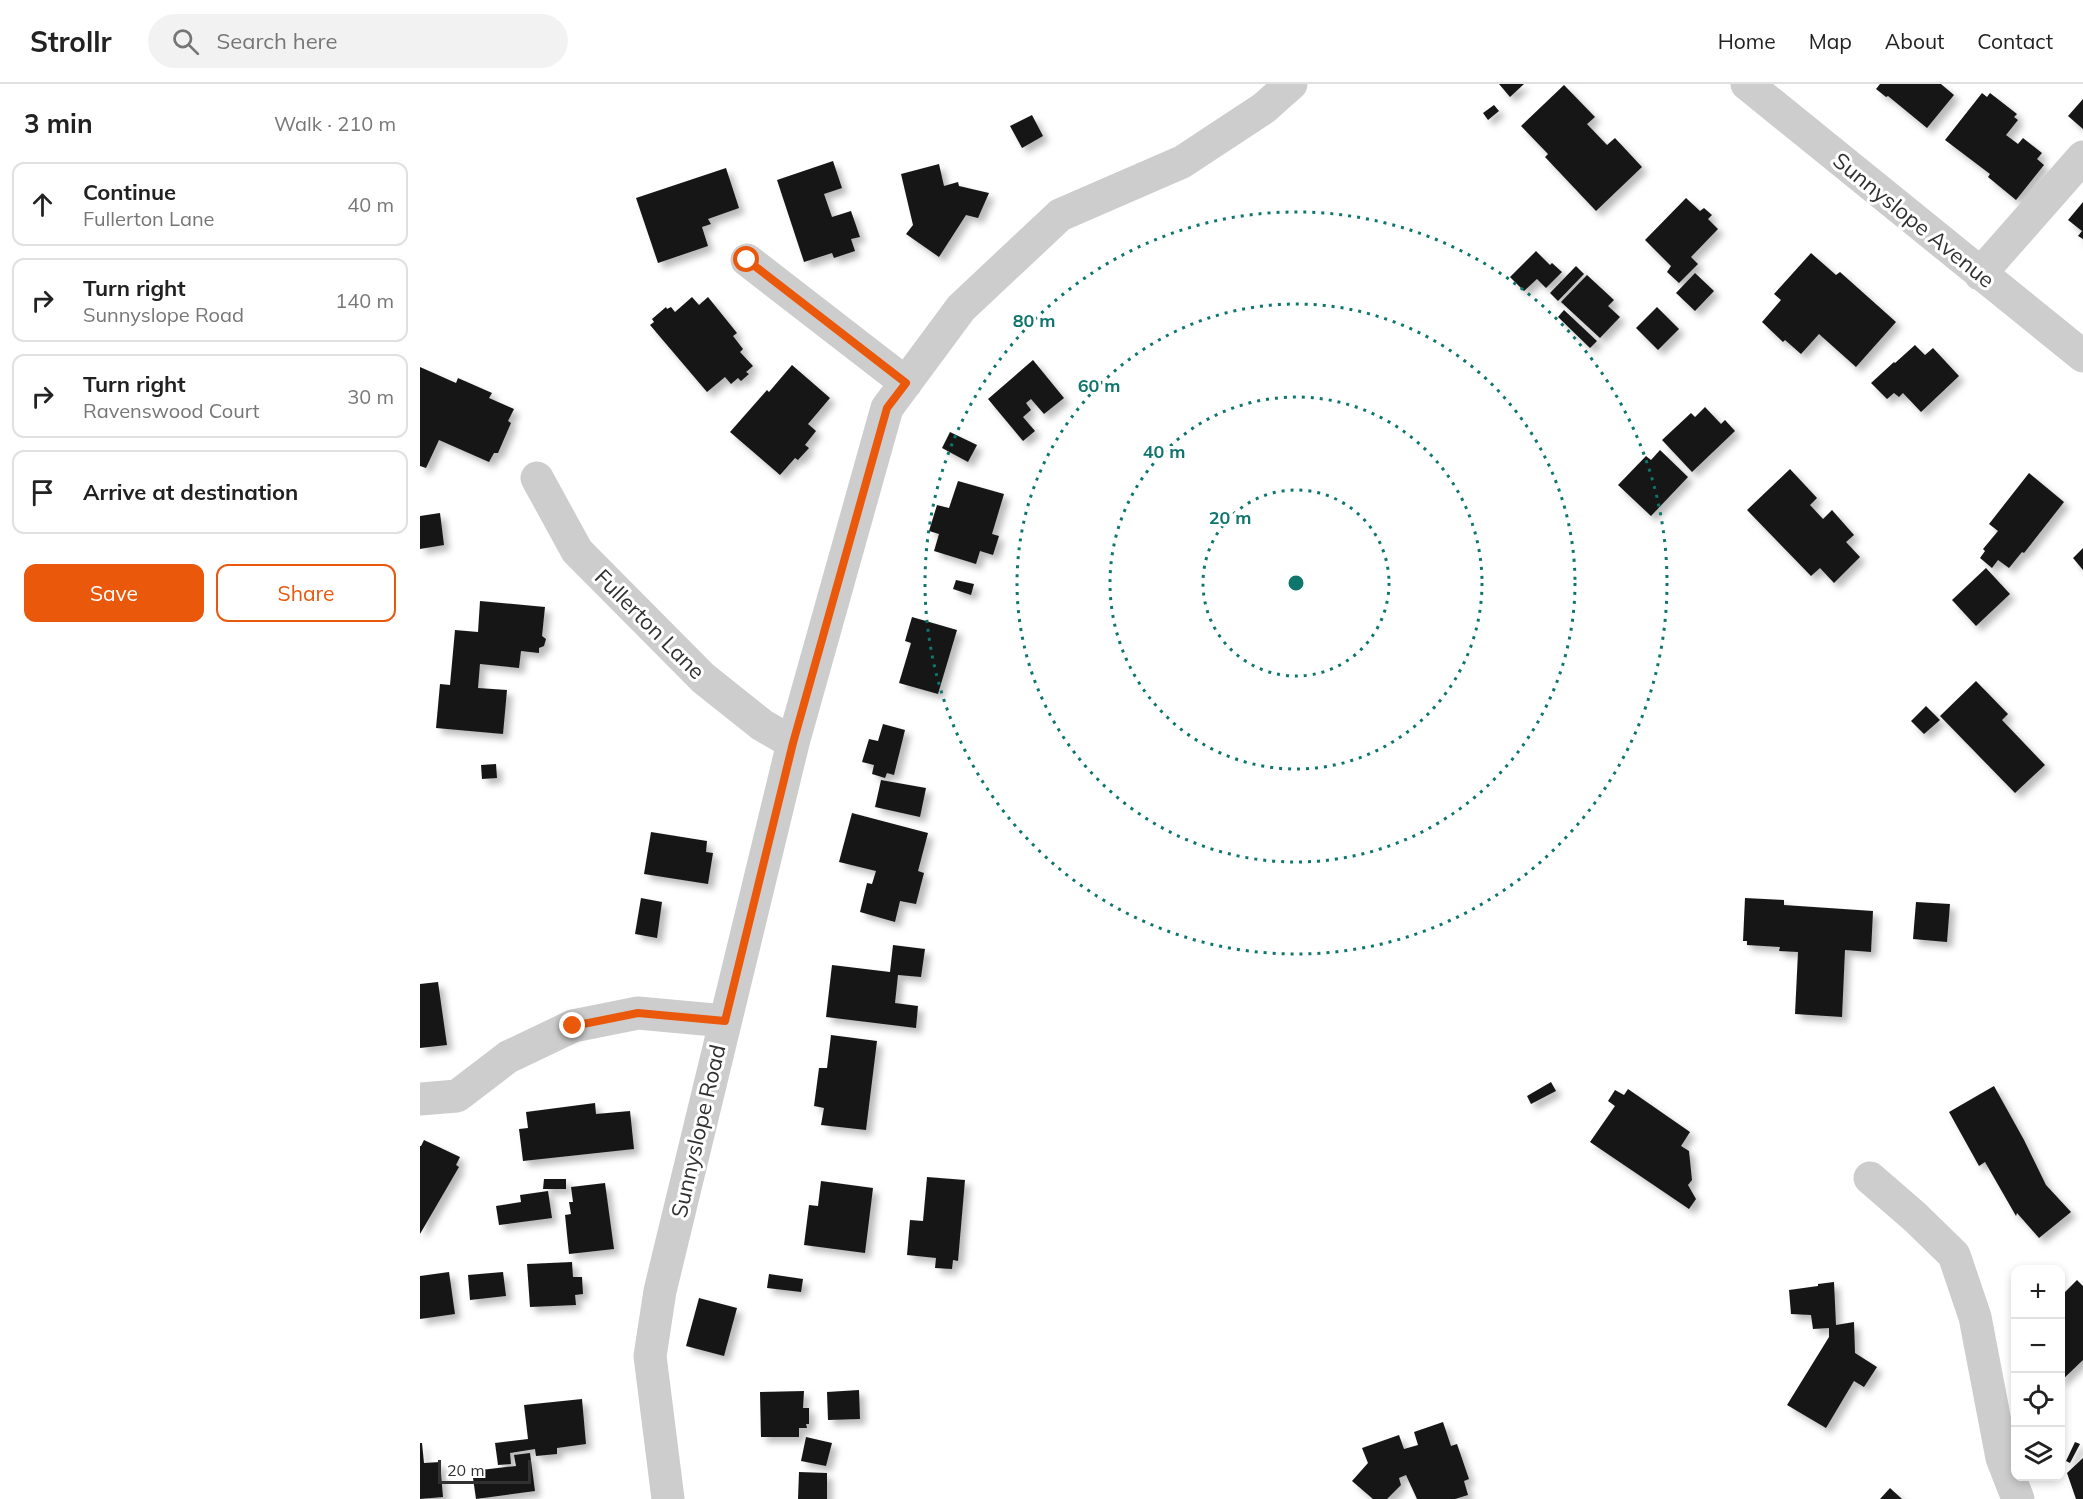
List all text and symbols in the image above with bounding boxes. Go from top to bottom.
search box [148,14,568,68]
text: Strollr [30,24,112,59]
icon: search [169,25,202,58]
text: Search here [217,27,337,55]
text: Home [1718,28,1776,54]
text: Map [1809,28,1852,54]
text: About [1885,28,1944,54]
text: Contact [1977,28,2053,54]
text: 3 min [24,107,93,140]
text: Walk · 210 m [274,111,396,136]
street label: Sunnyslope Avenue [1828,146,2000,294]
text: Continue [83,178,176,206]
icon: ahead [26,188,59,221]
text: 40 m [347,192,394,217]
text: Fullerton Lane [83,206,215,231]
route start [733,246,759,272]
text: Turn right [83,274,186,302]
icon: right [26,284,59,317]
text: 140 m [335,288,394,313]
text: Sunnyslope Road [83,302,244,327]
text: 80 m [1013,309,1055,332]
text: Turn right [83,370,186,398]
text: 60 m [1078,374,1120,397]
icon: right [26,380,59,413]
text: 30 m [347,384,394,409]
text: Ravenswood Court [83,398,260,423]
text: 40 m [1143,440,1185,463]
icon: arrive [26,476,59,509]
text: Arrive at destination [83,478,298,506]
text: 20 m [1209,506,1251,529]
street label: Fullerton Lane [589,563,711,685]
button: Save [24,564,204,622]
button: Share [216,564,396,622]
centre of rings [1286,573,1306,593]
route end [559,1012,585,1038]
street label: Sunnyslope Road [664,1042,732,1220]
map controls [2011,1265,2065,1481]
button: + [2011,1265,2065,1319]
button: − [2011,1319,2065,1373]
button: locate [2011,1373,2065,1427]
button: layers [2011,1427,2065,1481]
scale bar [438,1457,531,1484]
text: 20 m [447,1460,484,1480]

